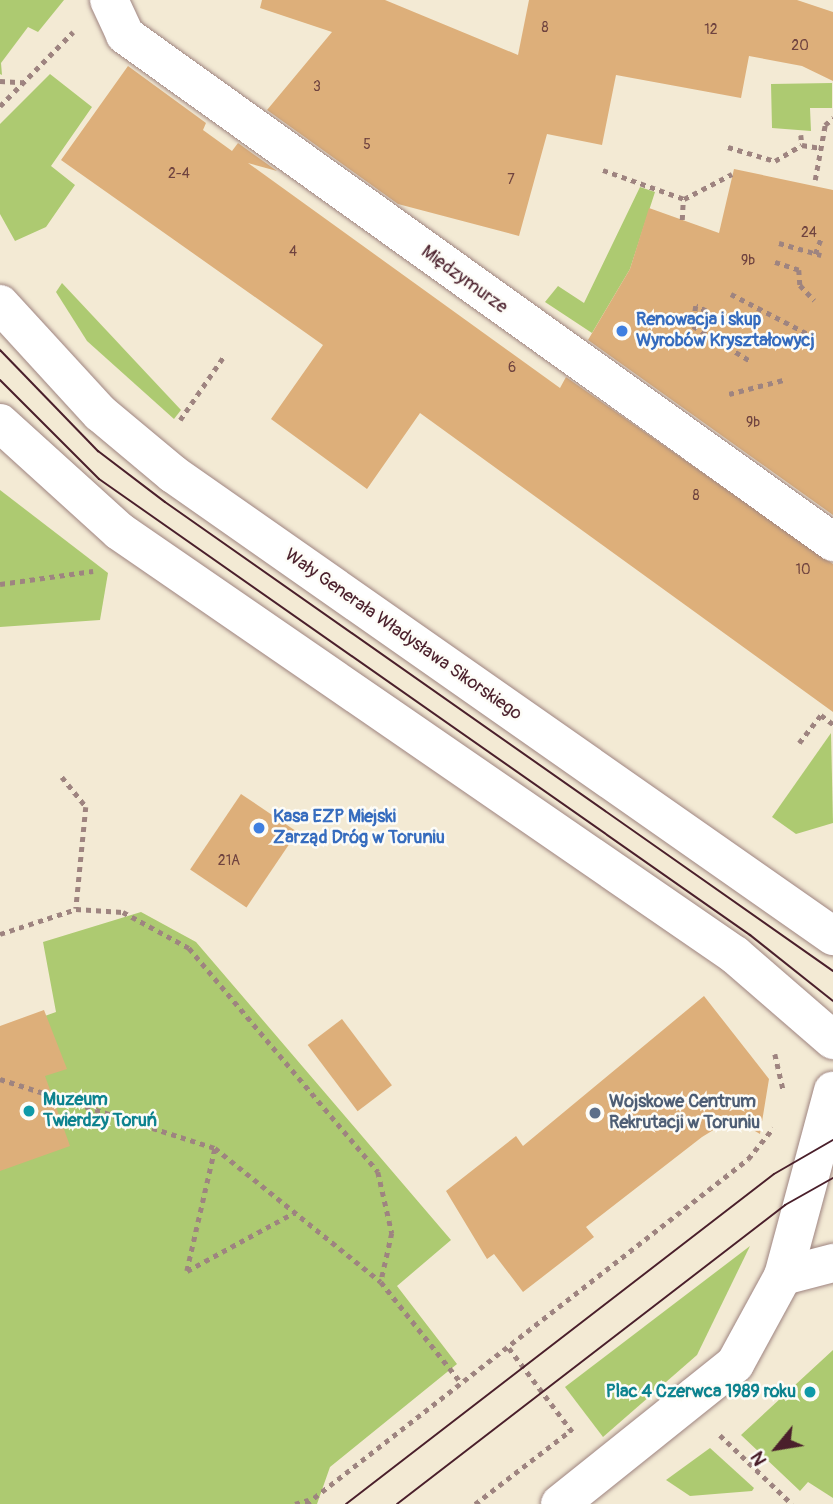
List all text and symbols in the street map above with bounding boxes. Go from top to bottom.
house number: 8 [541,20,549,36]
house number: 12 [704,22,718,38]
house number: 20 [791,38,809,54]
house number: 3 [313,79,321,95]
house number: 5 [363,137,371,153]
house number: 2-4 [168,166,190,182]
house number: 7 [507,172,515,188]
house number: 24 [801,225,817,241]
street label: Międzymurze [417,241,511,319]
house number: 4 [289,244,297,260]
house number: 9b [741,253,755,269]
place label: Renowacja i skup Wyrobów Kryształowycj [636,310,815,352]
marker: Renowacja i skup Wyrobów Kryształowycj [614,323,630,339]
house number: 6 [508,360,516,376]
house number: 9b [746,415,760,431]
house number: 8 [692,488,700,504]
street label: Wały Generała Władysława Sikorskiego [280,545,526,725]
house number: 10 [795,562,811,578]
place label: Kasa EZP Miejski Zarząd Dróg w Toruniu [273,807,445,850]
marker: Kasa EZP Miejski Zarząd Dróg w Toruniu [251,820,267,836]
house number: 21A [218,853,240,869]
place label: Muzeum Twierdzy Toruń [43,1090,157,1132]
place label: Wojskowe Centrum Rekrutacji w Toruniu [609,1092,760,1134]
marker: Muzeum Twierdzy Toruń [21,1103,37,1119]
marker: Wojskowe Centrum Rekrutacji w Toruniu [587,1105,603,1121]
place label: Plac 4 Czerwca 1989 roku [606,1381,796,1403]
marker: Plac 4 Czerwca 1989 roku [802,1384,818,1400]
north arrow [742,1413,812,1483]
text: N [745,1447,772,1470]

